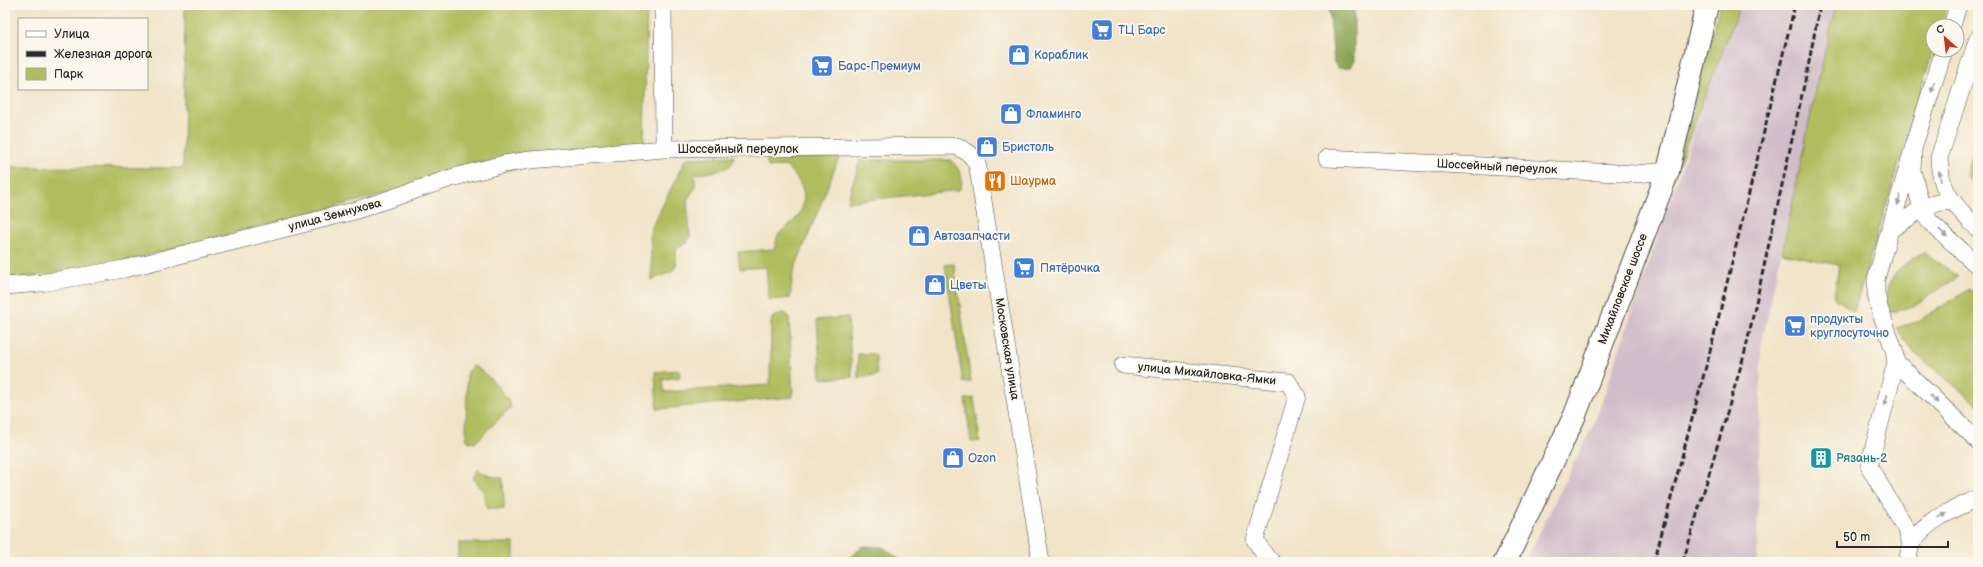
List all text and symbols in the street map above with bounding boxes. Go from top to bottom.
supermarket icon: ТЦ Барс [1089,17,1115,43]
legend [18,18,148,90]
north arrow [1925,18,1965,58]
text: С [1934,22,1947,37]
place label: ТЦ Барс [1118,23,1166,38]
text: Улица [54,27,90,42]
shop icon: Кораблик [1006,42,1032,68]
text: Железная дорога [54,47,152,62]
place label: Кораблик [1034,48,1089,63]
supermarket icon: Барс-Премиум [809,53,835,79]
place label: Барс-Премиум [838,59,921,74]
text: Парк [54,67,84,82]
one-way arrow [1929,82,1935,94]
shop icon: Фламинго [998,101,1024,127]
place label: Фламинго [1026,107,1081,122]
shop icon: Бристоль [974,134,1000,160]
place label: Бристоль [1002,140,1054,155]
street label: Шоссейный переулок [678,142,799,157]
street label: Шоссейный переулок [1436,156,1558,178]
restaurant icon: Шаурма [982,168,1008,194]
one-way arrow [1937,170,1943,182]
place label: Шаурма [1010,174,1056,189]
street label: улица Земнухова [287,195,383,235]
one-way arrow [1896,195,1902,207]
shop icon: Автозапчасти [906,223,932,249]
one-way arrow [1938,228,1948,238]
place label: Автозапчасти [933,229,1010,244]
street label: Михайловское шоссе [1595,231,1651,347]
supermarket icon: Пятёрочка [1011,255,1037,281]
place label: Пятёрочка [1040,261,1100,276]
shop icon: Цветы [922,272,948,298]
place label: Цветы [950,278,986,293]
street label: Московская улица [992,297,1022,401]
place label: продукты круглосуточно [1810,312,1889,341]
supermarket icon: продукты круглосуточно [1782,313,1808,339]
street label: улица Михайловка-Ямки [1137,359,1277,389]
one-way arrow [1883,394,1889,406]
one-way arrow [1929,394,1939,403]
shop icon: Ozon [940,445,966,471]
building icon: Рязань-2 [1808,445,1834,471]
place label: Ozon [968,451,996,466]
place label: Рязань-2 [1836,451,1887,466]
one-way arrow [1936,513,1948,519]
scale bar [1837,523,1948,549]
text: 50 m [1843,530,1870,545]

